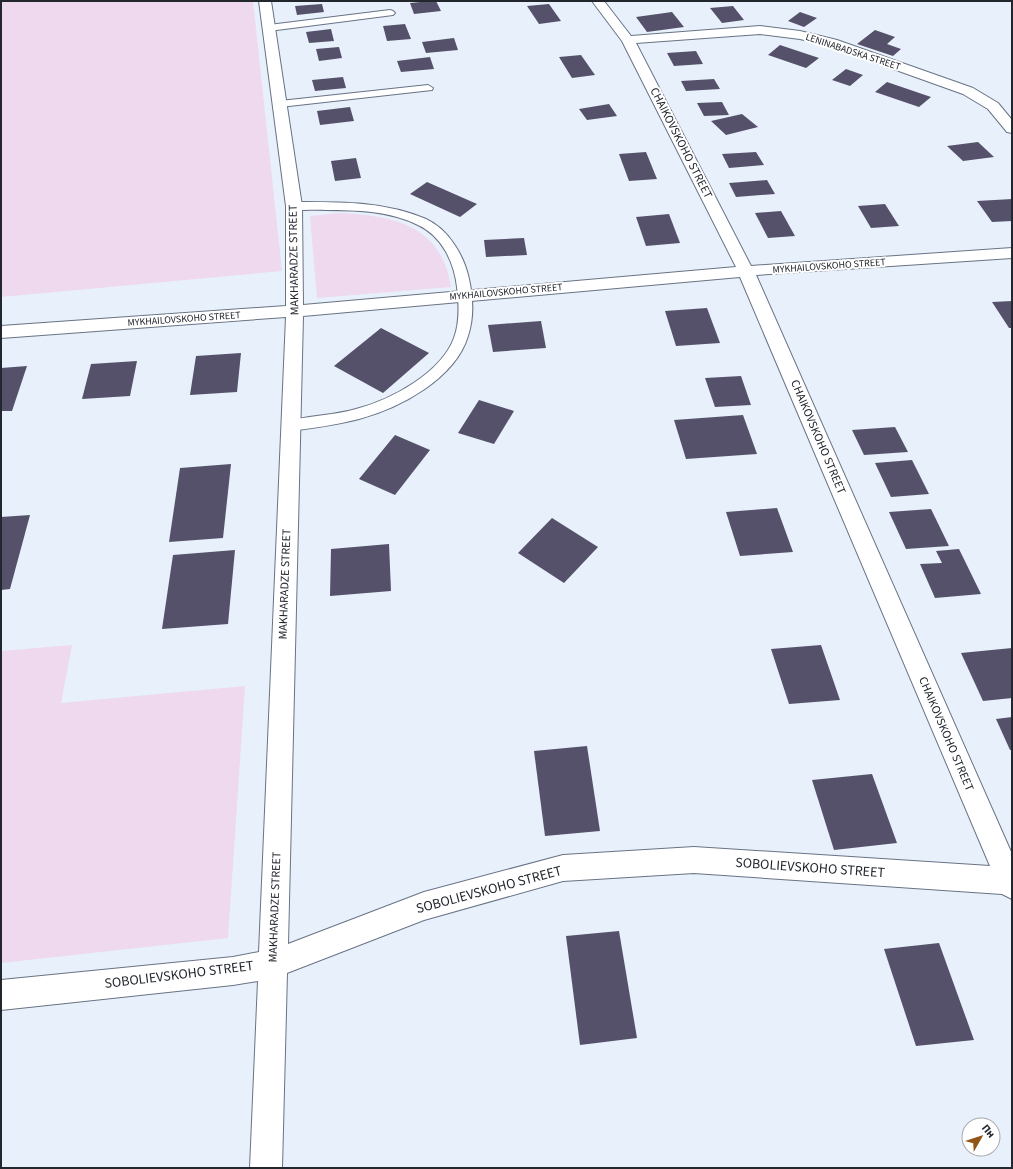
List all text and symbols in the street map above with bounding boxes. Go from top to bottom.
street label: LENINABADSKA STREET [804,30,903,74]
street label: CHAIKOVSKOHO STREET [646,84,717,202]
street label: MAKHARADZE STREET [285,204,303,315]
street label: MYKHAILOVSKOHO STREET [772,255,887,277]
street label: MYKHAILOVSKOHO STREET [449,280,564,304]
street label: MYKHAILOVSKOHO STREET [127,308,242,330]
street label: CHAIKOVSKOHO STREET [786,377,850,497]
street label: MAKHARADZE STREET [275,528,295,640]
street label: CHAIKOVSKOHO STREET [914,674,978,794]
street label: MAKHARADZE STREET [265,851,285,963]
street label: SOBOLIEVSKOHO STREET [734,853,886,883]
street label: SOBOLIEVSKOHO STREET [414,861,565,919]
street label: SOBOLIEVSKOHO STREET [103,956,255,994]
north arrow [961,1117,1001,1157]
text: Пн [978,1121,999,1141]

